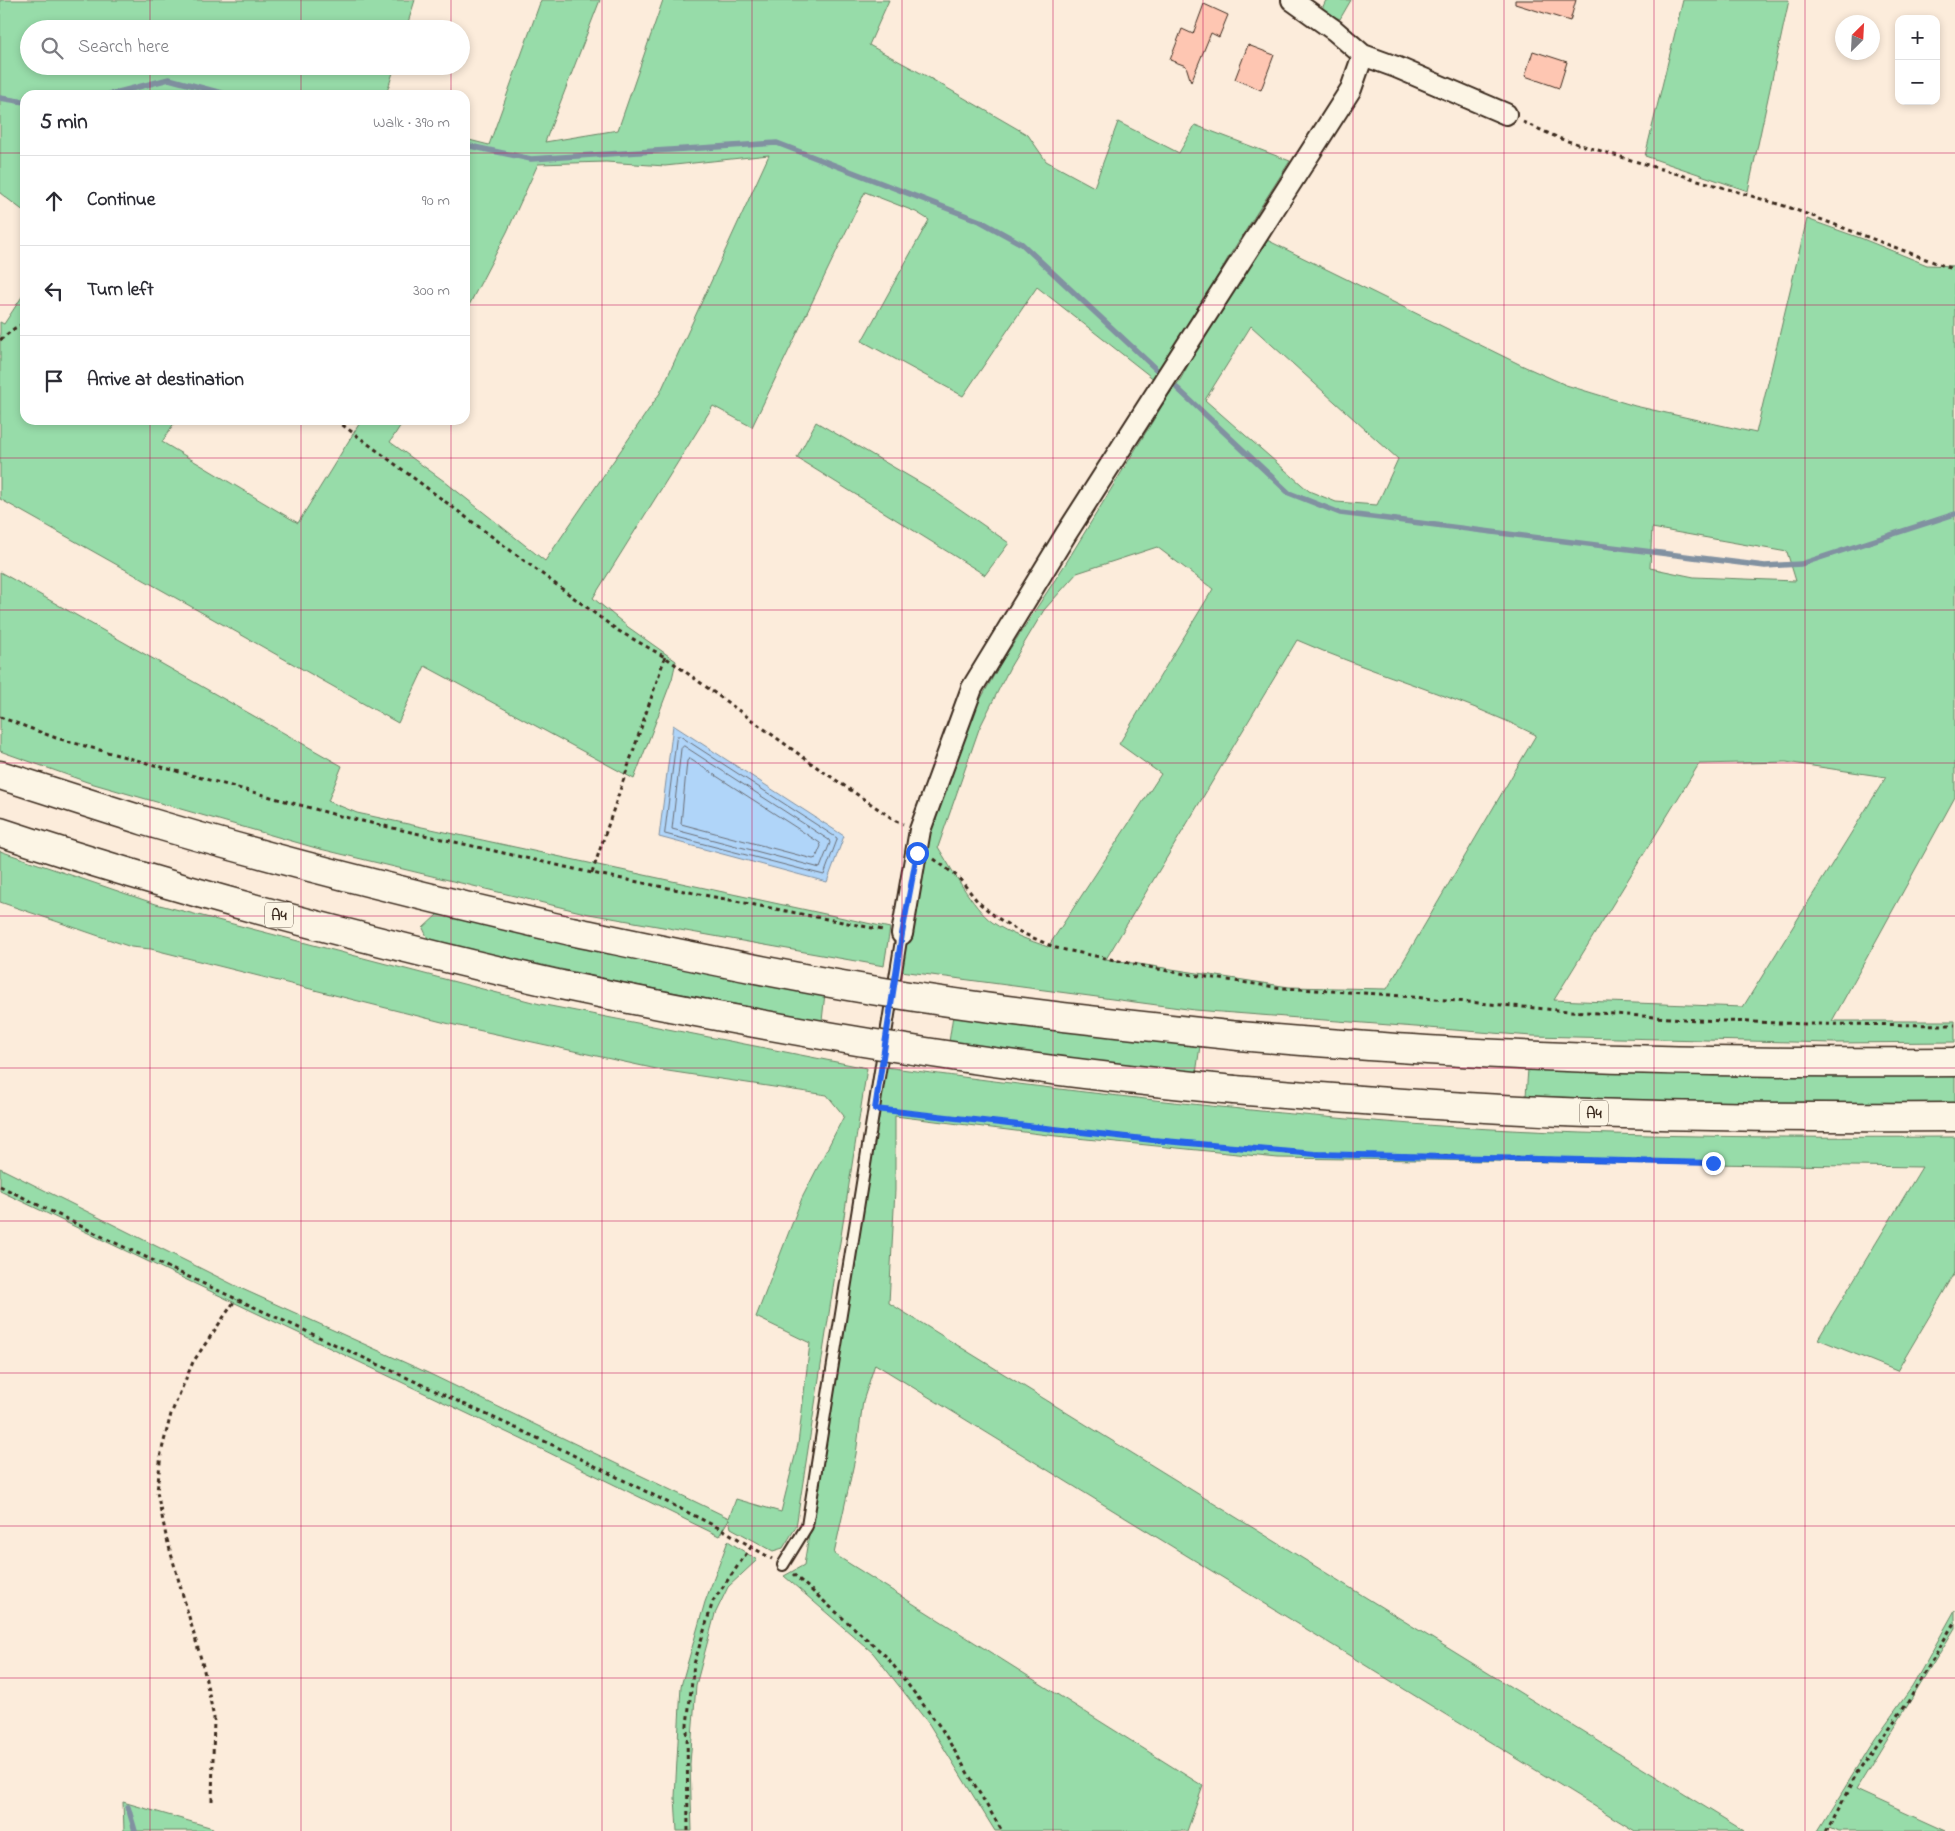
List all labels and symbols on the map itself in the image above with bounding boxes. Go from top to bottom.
north arrow [1835,15,1880,60]
route start [906,842,929,865]
road number: A4 [265,902,293,928]
road number: A4 [1580,1100,1608,1126]
route end [1702,1152,1725,1175]

